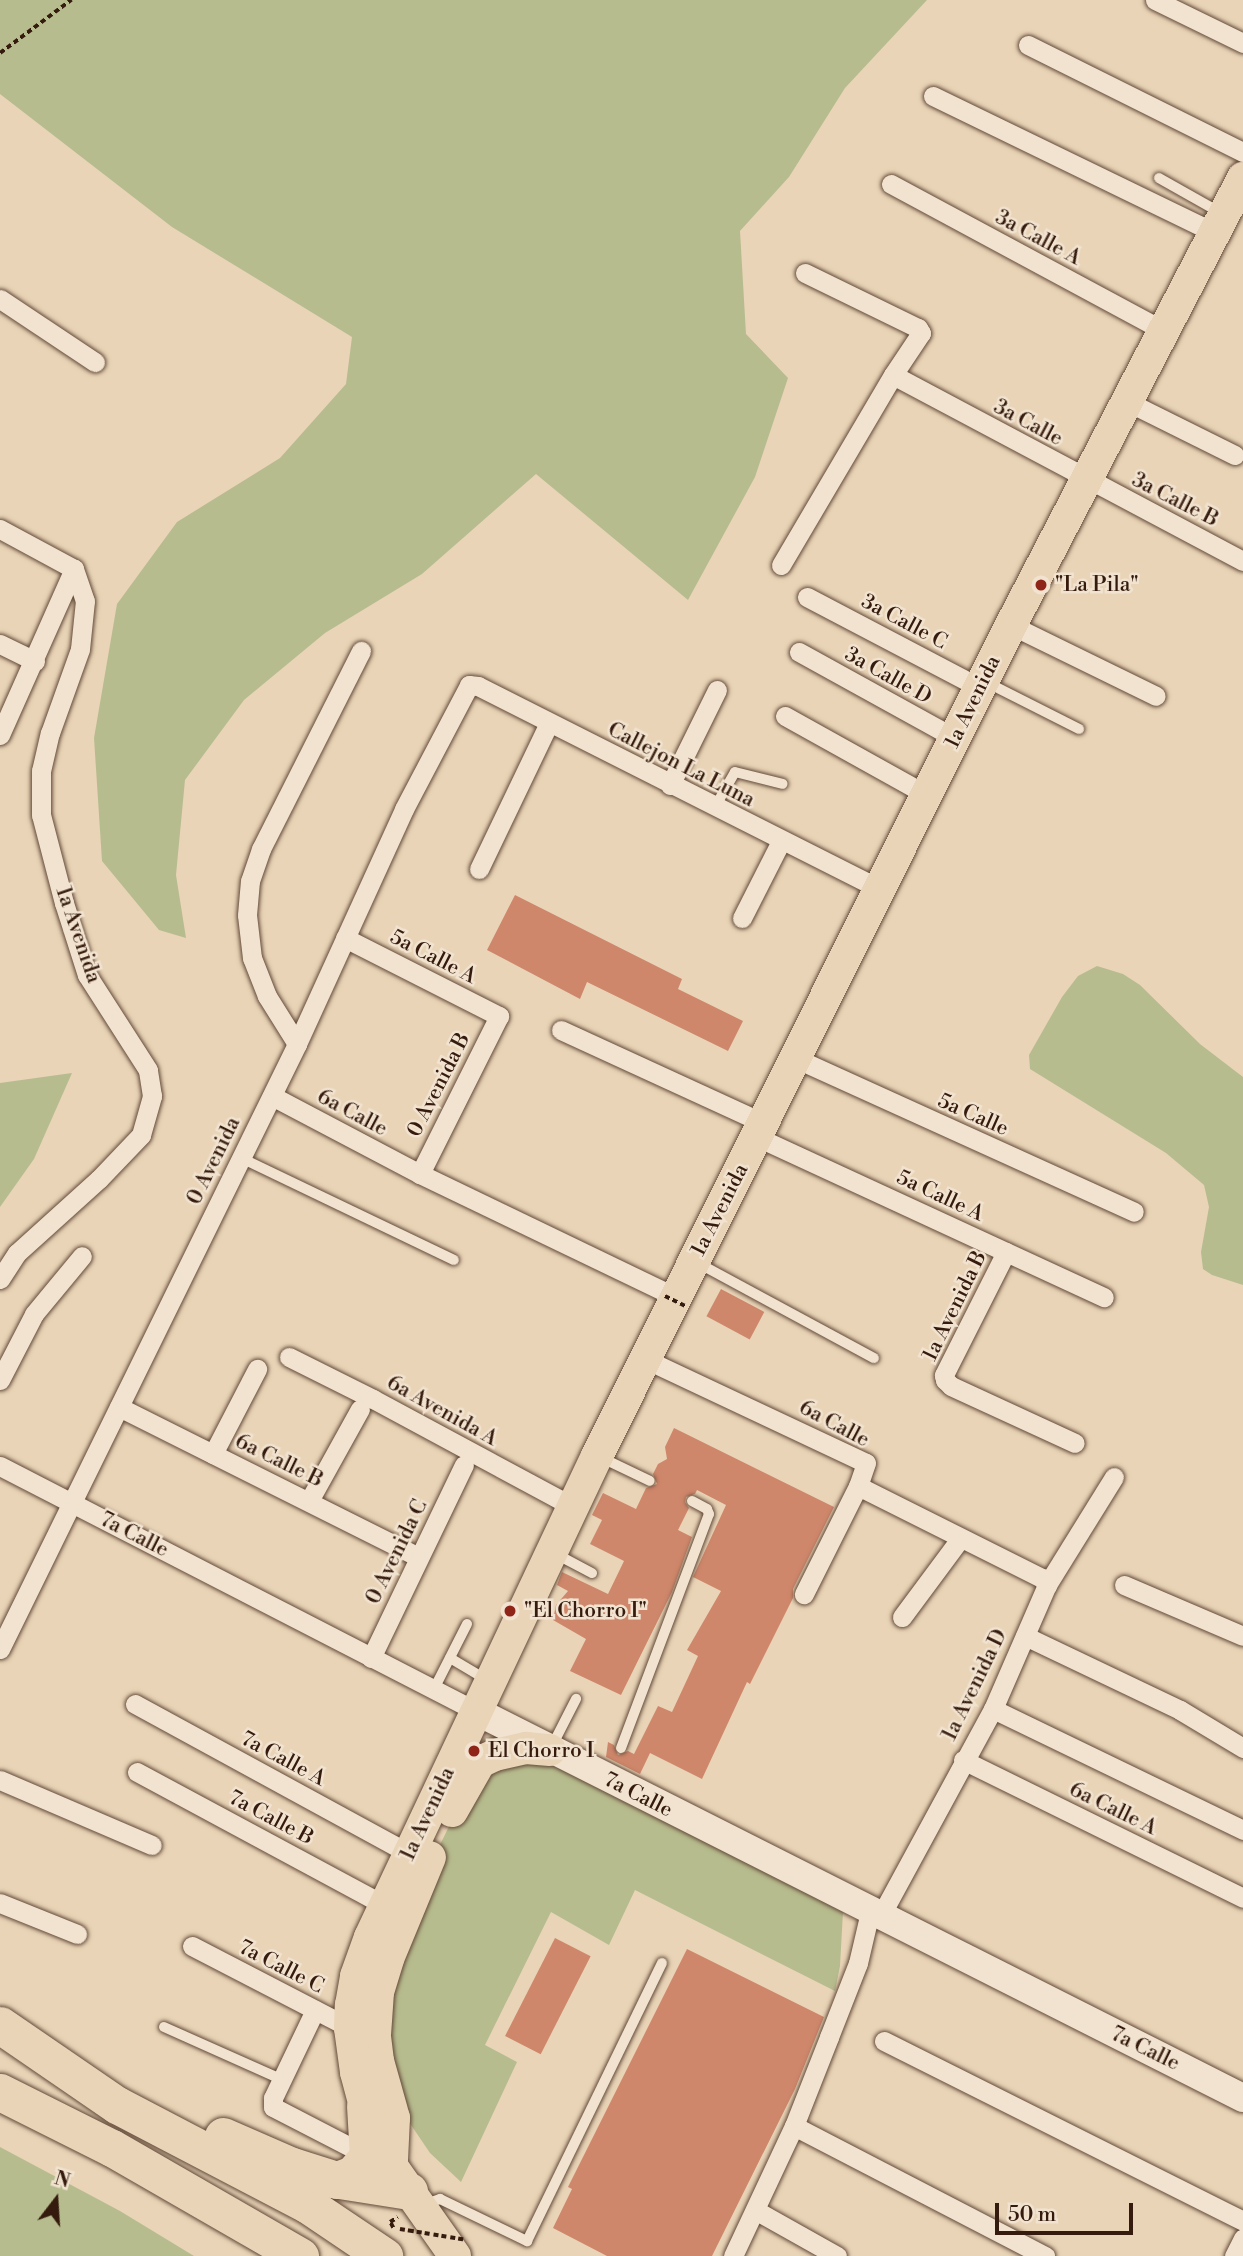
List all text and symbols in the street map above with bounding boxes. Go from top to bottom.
street label: 3a Calle A [991,205,1085,271]
street label: 3a Calle [989,394,1067,452]
street label: 3a Calle B [1128,467,1222,533]
place label: "La Pila" [1055,572,1139,598]
marker: "La Pila" [1033,577,1049,593]
street label: 3a Calle C [857,589,951,655]
street label: 3a Calle D [840,642,936,710]
street label: 1a Avenida [940,651,1006,753]
street label: Callejon La Luna [603,717,759,813]
street label: 1a Avenida [50,884,106,986]
street label: 5a Calle A [386,925,480,989]
street label: 0 Avenida B [402,1029,476,1141]
street label: 6a Calle [313,1084,391,1142]
street label: 5a Calle [934,1088,1012,1142]
street label: 0 Avenida [182,1113,246,1209]
street label: 1a Avenida [686,1160,754,1260]
street label: 5a Calle A [892,1165,988,1227]
street label: 1a Avenida B [918,1247,992,1365]
street label: 6a Avenida A [382,1370,502,1452]
street label: 6a Calle [795,1395,873,1453]
street label: 6a Calle B [231,1429,327,1493]
street label: 0 Avenida C [361,1496,433,1608]
street label: 7a Calle [95,1507,173,1563]
place label: "El Chorro I" [524,1598,647,1624]
marker: "El Chorro I" [502,1603,518,1619]
street label: 1a Avenida D [937,1625,1013,1745]
street label: 7a Calle A [236,1726,330,1792]
place label: El Chorro I [488,1738,594,1764]
marker: El Chorro I [466,1743,482,1759]
street label: 1a Avenida [395,1763,461,1865]
street label: 7a Calle [599,1767,677,1823]
street label: 6a Calle A [1065,1777,1161,1841]
street label: 7a Calle B [224,1785,318,1851]
street label: 7a Calle C [234,1935,328,1999]
street label: 7a Calle [1106,2022,1184,2076]
north arrow [21,2165,91,2235]
text: N [51,2166,73,2194]
scale bar [998,2190,1136,2234]
text: 50 m [1008,2202,1056,2228]

